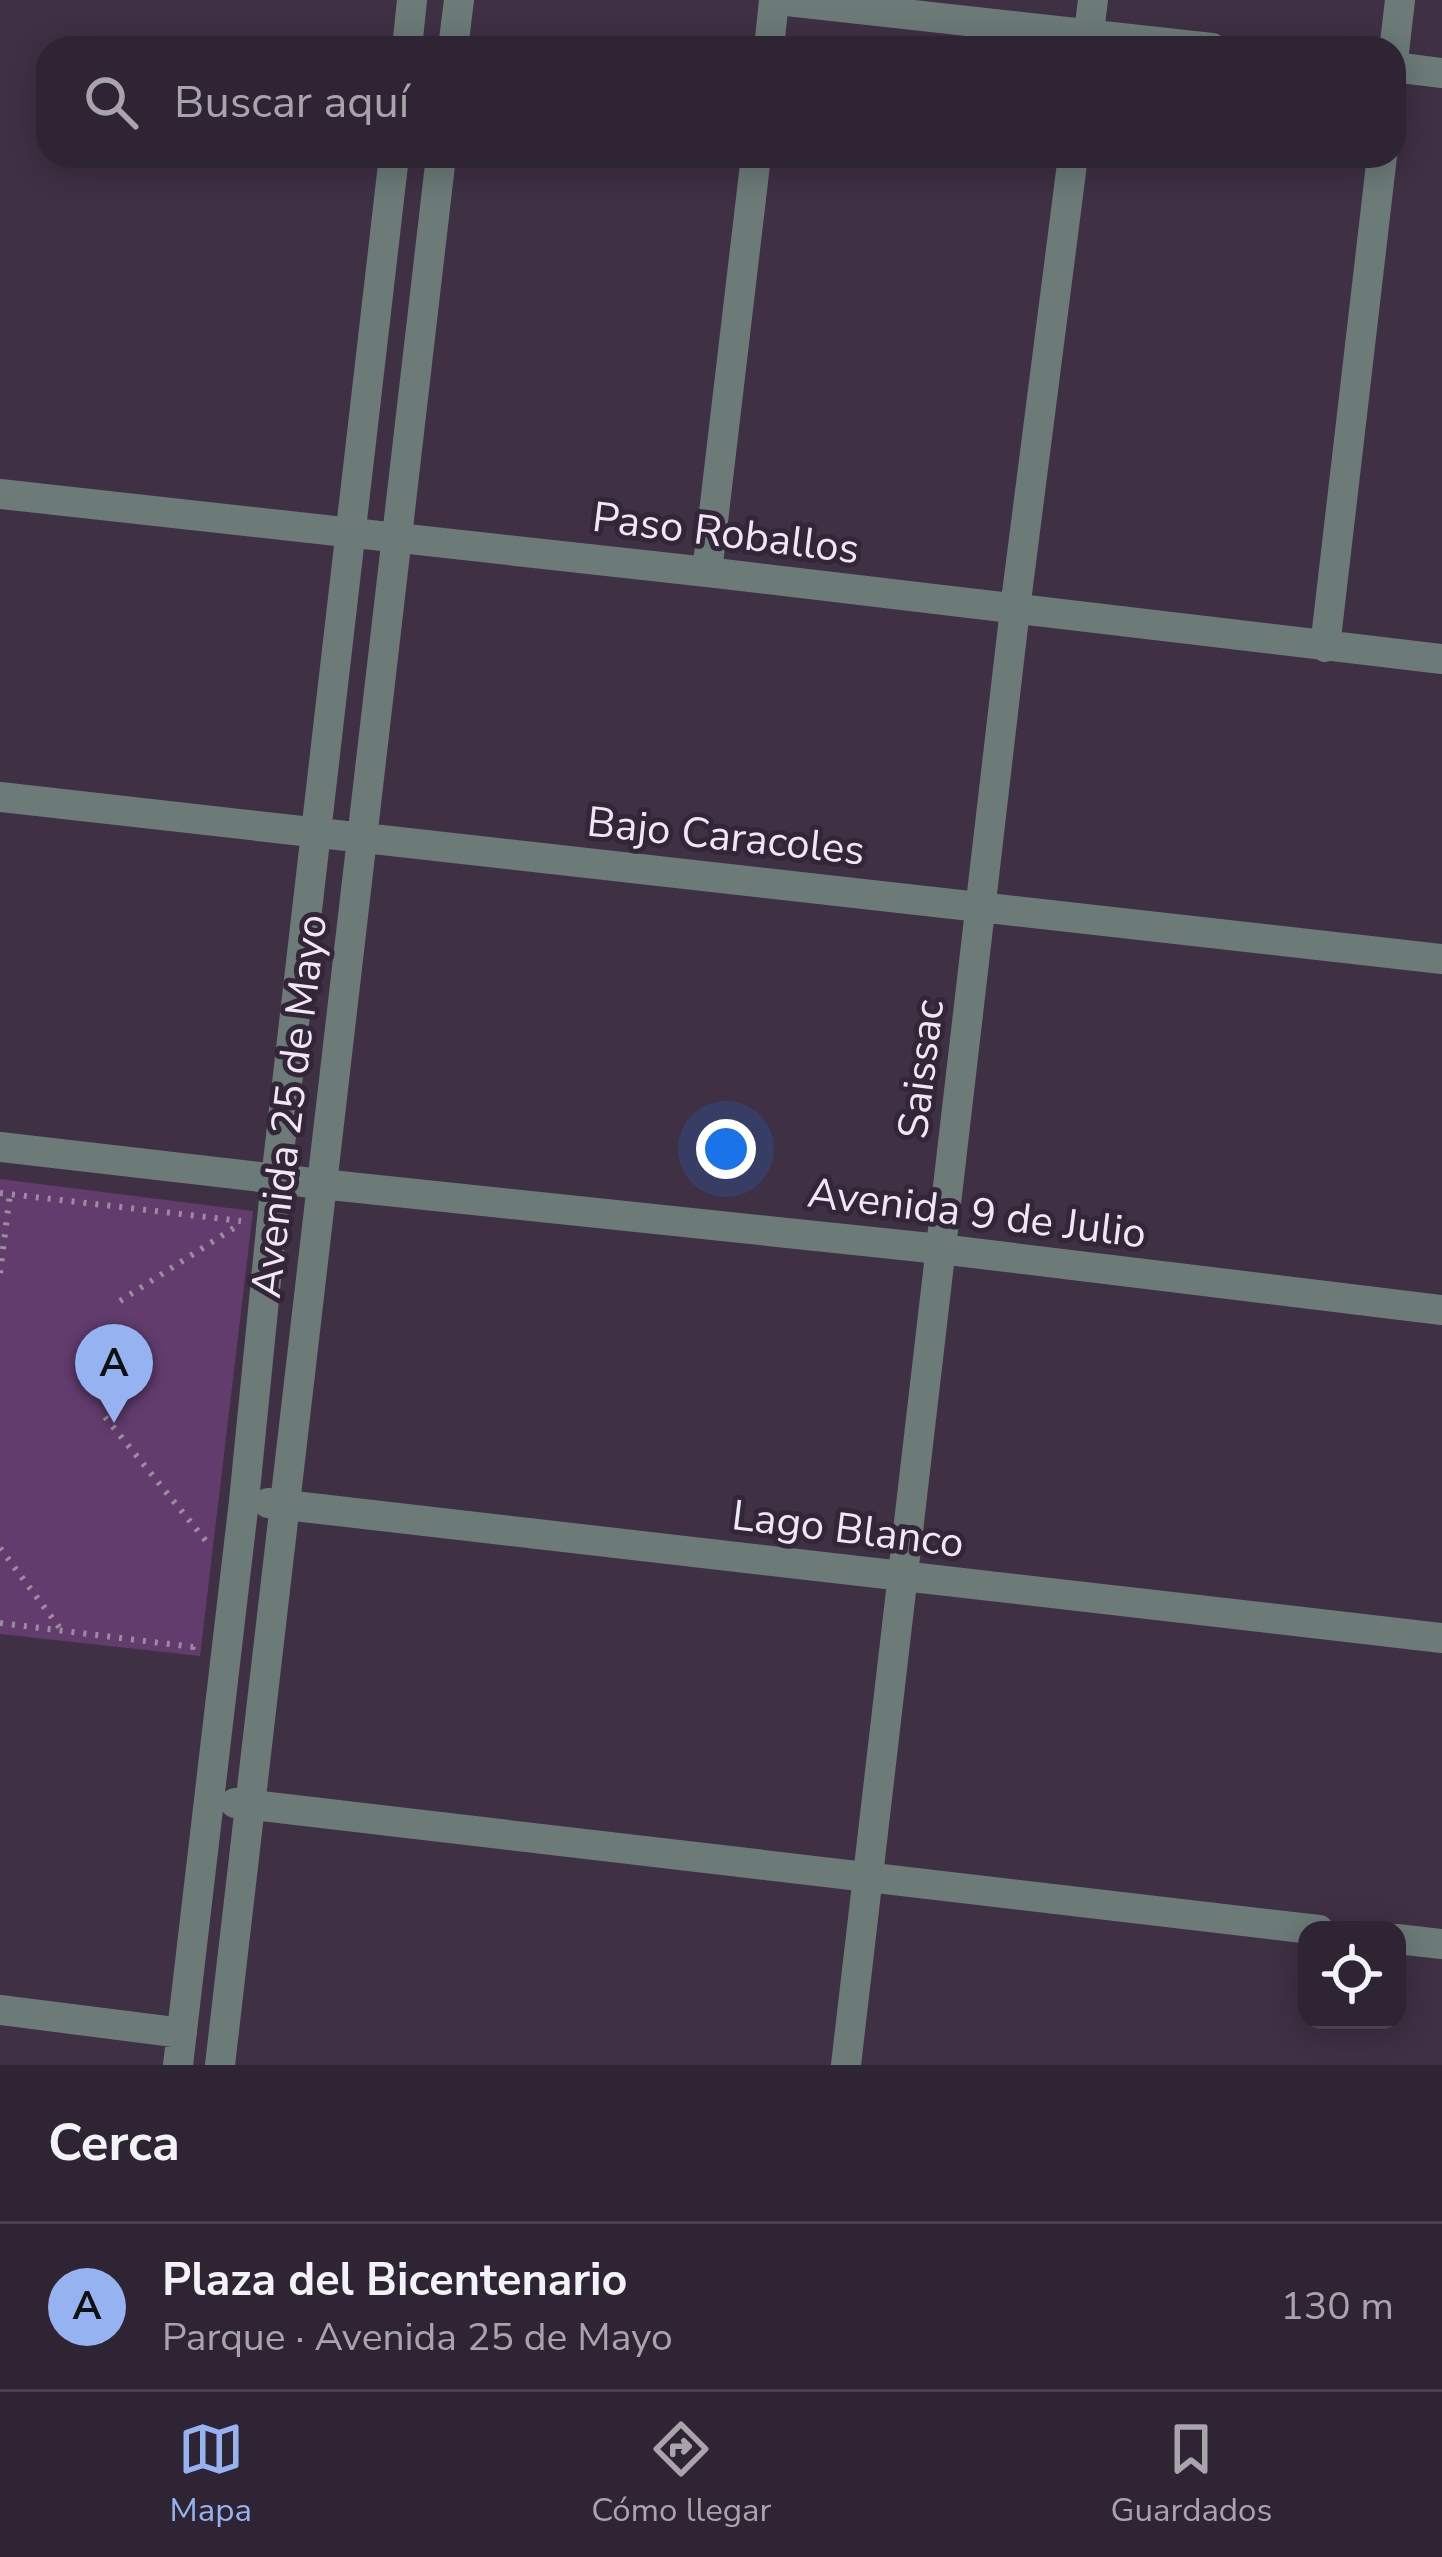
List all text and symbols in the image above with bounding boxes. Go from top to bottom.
search box [36,36,1406,168]
icon: search [78,69,144,135]
text: Buscar aquí [174,72,409,133]
street label: Paso Roballos [589,489,862,578]
street label: Bajo Caracoles [584,794,867,879]
street label: Avenida 25 de Mayo [238,911,341,1301]
street label: Saissac [885,996,958,1142]
your location [696,1119,756,1179]
street label: Avenida 9 de Julio [804,1164,1149,1263]
pin: A [75,1324,153,1423]
street label: Lago Blanco [729,1487,967,1572]
map controls [1298,1921,1406,2029]
button: locate [1298,1921,1406,2029]
text: Cerca [48,2108,180,2178]
text: Plaza del Bicentenario [162,2250,627,2311]
text: A [72,2280,102,2333]
text: 130 m [1280,2280,1394,2333]
text: Parque · Avenida 25 de Mayo [162,2311,673,2364]
tab: Mapa [170,2416,252,2533]
tab: Cómo llegar [591,2416,771,2533]
tab: Guardados [1111,2416,1272,2533]

